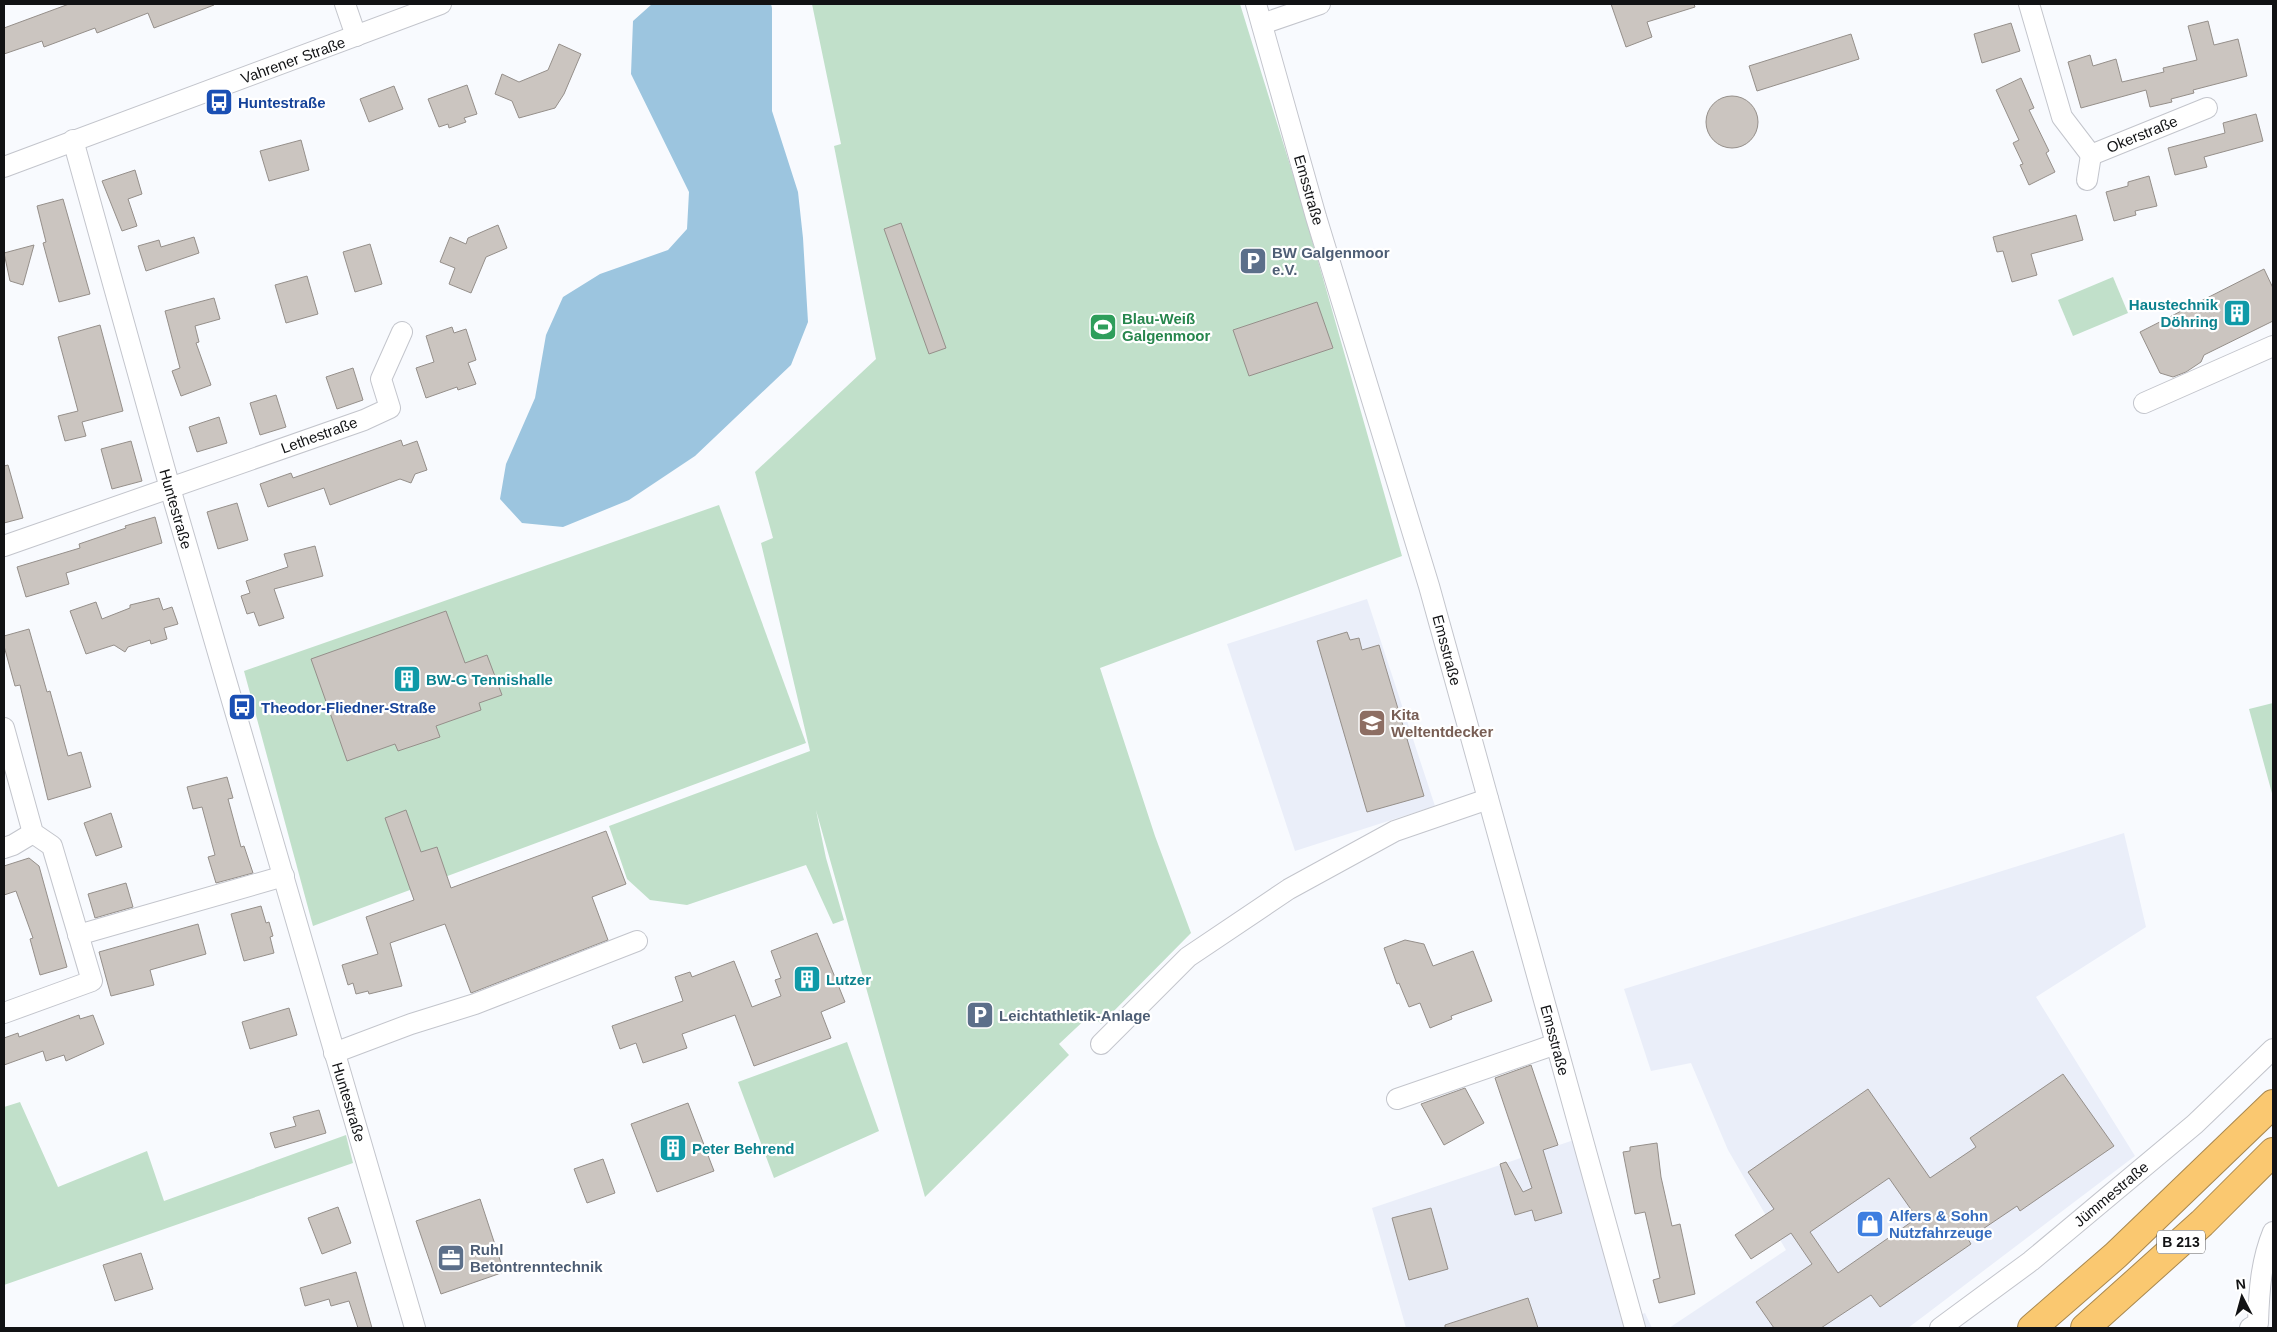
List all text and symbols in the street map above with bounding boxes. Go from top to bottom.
street label: Vahrener Straße [239,33,347,87]
bus stop icon: Huntestraße [204,87,234,117]
place label: Huntestraße [238,94,326,111]
street label: Okerstraße [2104,112,2180,156]
street label: Emsstraße [1291,153,1327,227]
place label: BW Galgenmoor e.V. [1272,244,1390,278]
parking icon: BW Galgenmoor e.V. [1238,246,1268,276]
place label: Haustechnik Döhring [2129,296,2219,330]
building icon: Haustechnik Döhring [2222,298,2252,328]
place label: Blau-Weiß Galgenmoor [1122,310,1211,344]
sports icon: Blau-Weiß Galgenmoor [1088,312,1118,342]
street label: Lethestraße [278,413,360,457]
street label: Huntestraße [156,467,196,551]
street label: Emsstraße [1429,613,1465,687]
building icon: BW-G Tennishalle [392,664,422,694]
place label: BW-G Tennishalle [426,671,553,688]
bus stop icon: Theodor-Fliedner-Straße [227,692,257,722]
place label: Theodor-Fliedner-Straße [261,699,436,716]
place label: Kita Weltentdecker [1391,706,1493,740]
school or university icon: Kita Weltentdecker [1357,708,1387,738]
building icon: Lutzer [792,964,822,994]
place label: Lutzer [826,971,871,988]
parking icon: Leichtathletik-Anlage [965,1000,995,1030]
street label: Emsstraße [1537,1003,1573,1077]
place label: Leichtathletik-Anlage [999,1007,1151,1024]
street label: Huntestraße [329,1060,369,1144]
building icon: Peter Behrend [658,1133,688,1163]
place label: Peter Behrend [692,1140,795,1157]
street label: Jümmestraße [2070,1158,2152,1230]
place label: Alfers & Sohn Nutzfahrzeuge [1889,1207,1992,1241]
shop icon: Alfers & Sohn Nutzfahrzeuge [1855,1209,1885,1239]
road number: B 213 [2157,1230,2205,1254]
place label: Ruhl Betontrenntechnik [470,1241,603,1275]
office icon: Ruhl Betontrenntechnik [436,1243,466,1273]
north arrow [2217,1272,2267,1322]
text: N [2235,1276,2247,1293]

